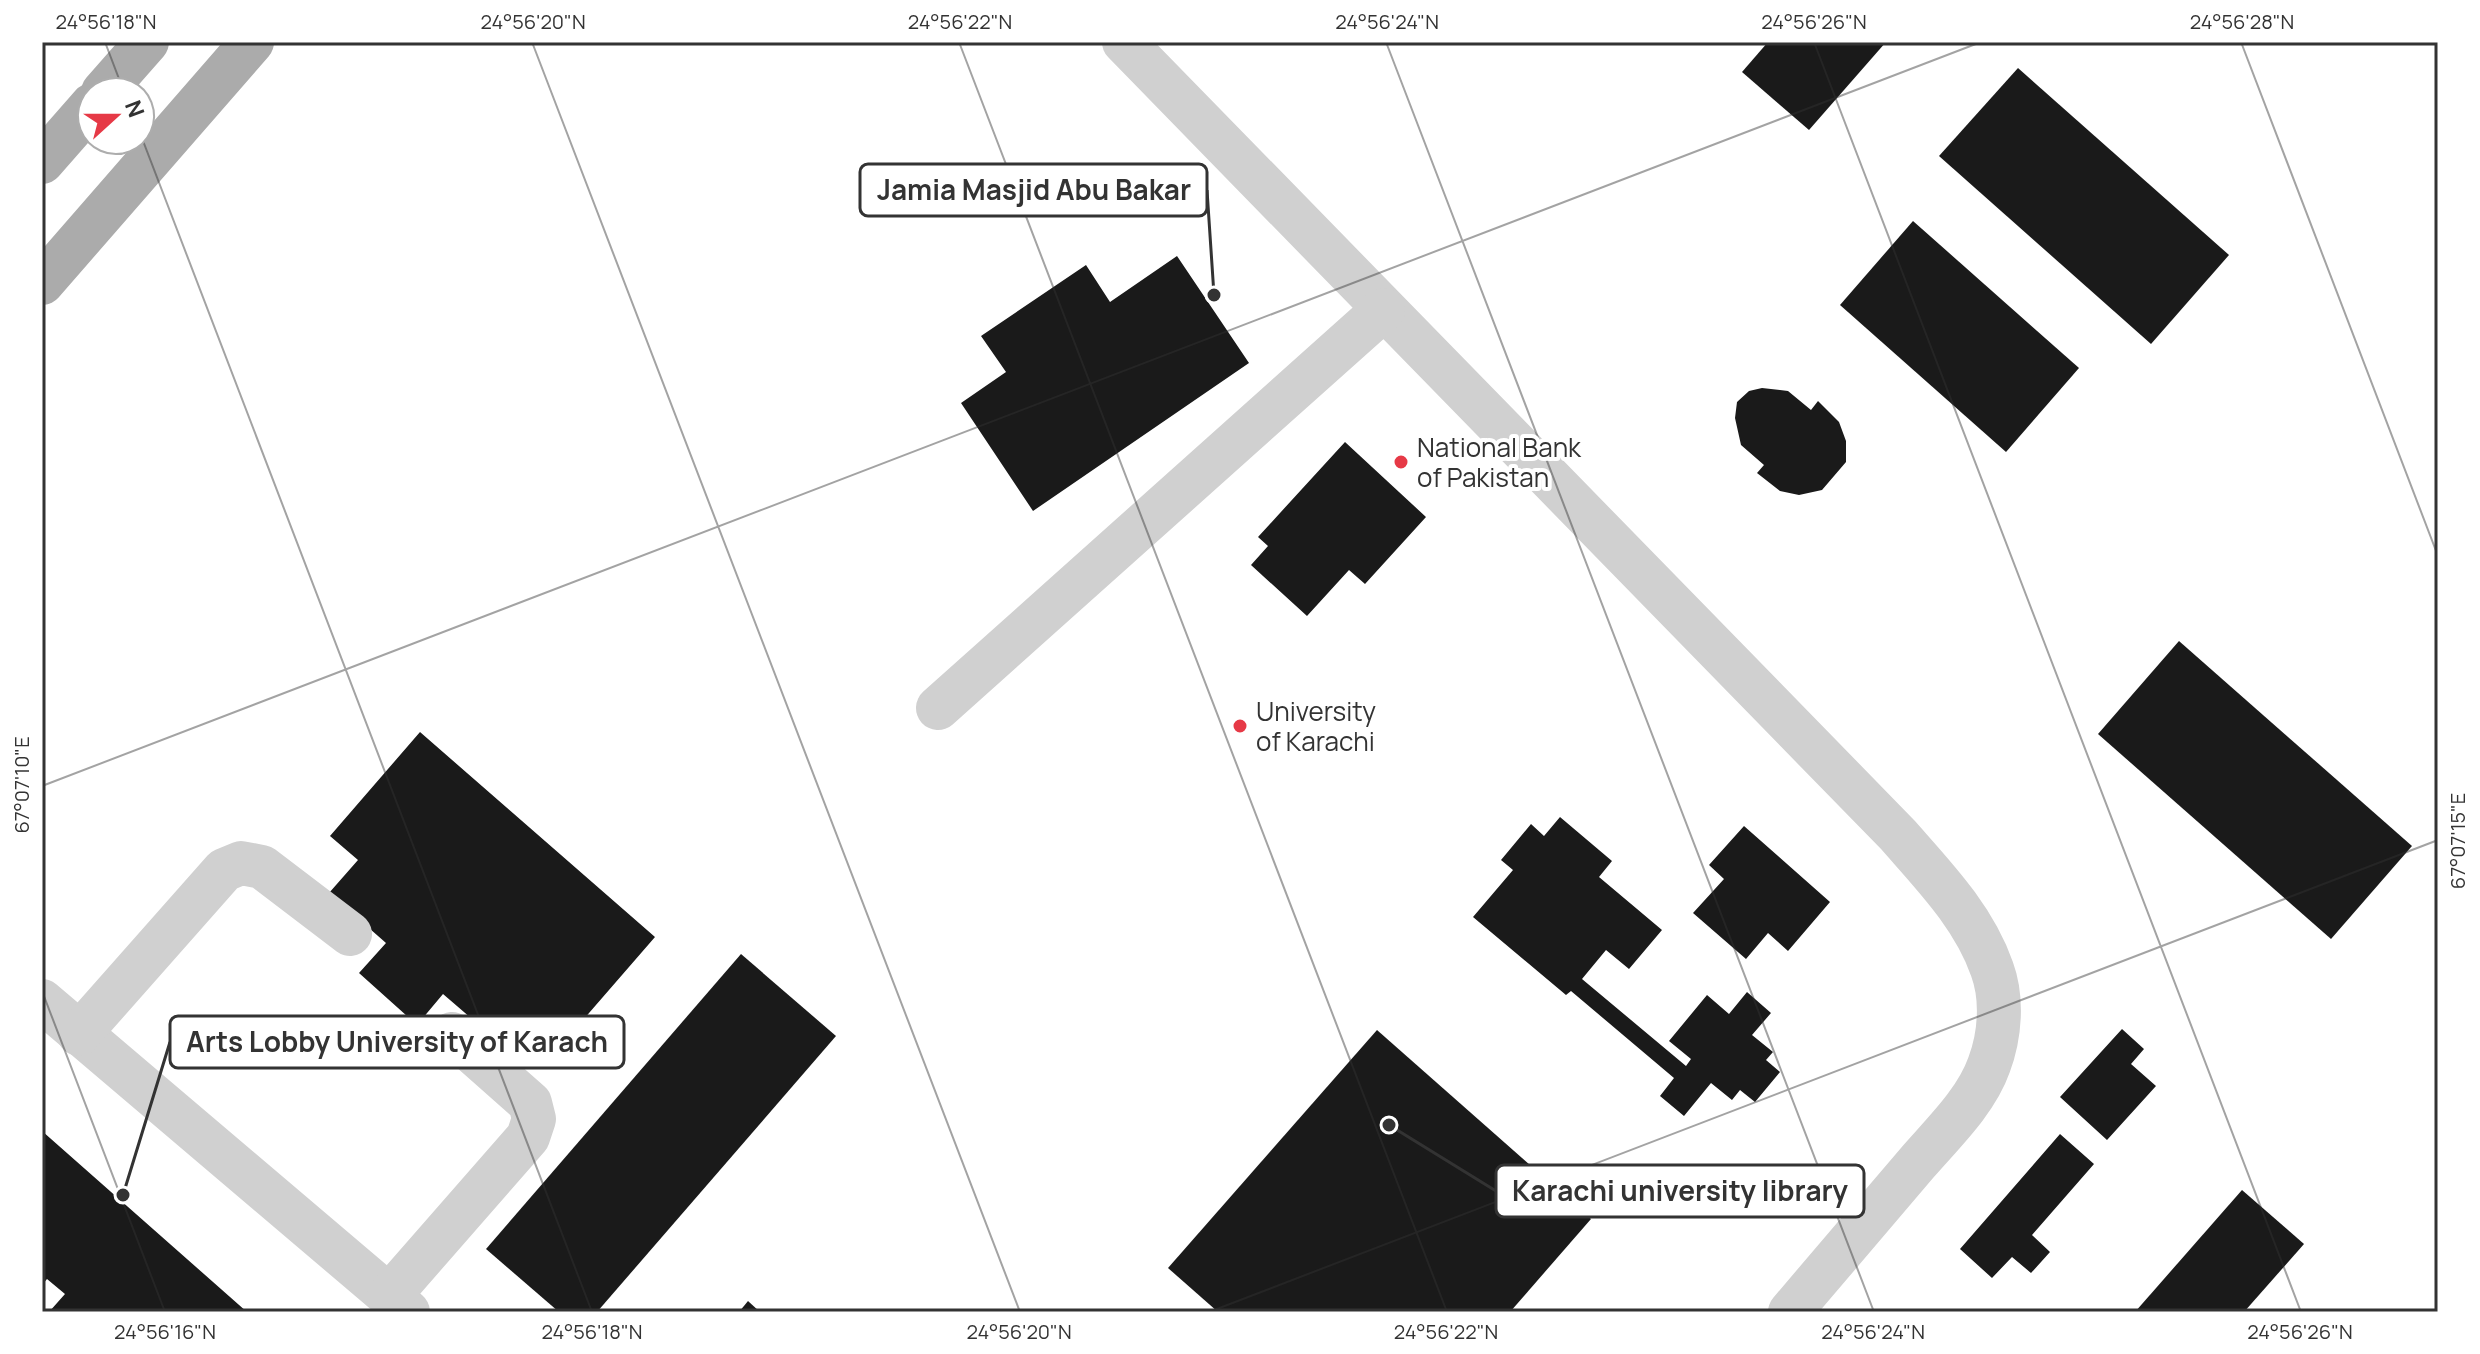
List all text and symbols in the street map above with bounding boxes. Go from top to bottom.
text: 24°56'18"N [56,8,156,35]
text: 24°56'20"N [480,8,586,35]
text: 24°56'22"N [908,8,1012,35]
text: 24°56'24"N [1335,8,1439,35]
text: 24°56'26"N [1761,8,1867,35]
text: 24°56'28"N [2190,8,2294,35]
north arrow [76,76,156,156]
text: N [118,96,152,122]
callout: Jamia Masjid Abu Bakar [860,164,1207,216]
text: Jamia Masjid Abu Bakar [877,170,1191,208]
place label: National Bank of Pakistan [1417,429,1582,495]
marker: National Bank of Pakistan [1392,453,1410,471]
place label: University of Karachi [1256,693,1376,759]
marker: University of Karachi [1231,717,1249,735]
text: 67°07'10"E [8,736,35,834]
text: 67°07'15"E [2444,793,2471,889]
callout: Arts Lobby University of Karach [170,1016,624,1068]
text: Arts Lobby University of Karach [186,1022,608,1060]
callout: Karachi university library [1496,1165,1864,1217]
text: Karachi university library [1512,1171,1848,1209]
text: 24°56'16"N [114,1318,216,1345]
text: 24°56'18"N [542,1318,642,1345]
text: 24°56'20"N [966,1318,1072,1345]
text: 24°56'22"N [1394,1318,1498,1345]
text: 24°56'24"N [1821,1318,1925,1345]
text: 24°56'26"N [2247,1318,2353,1345]

